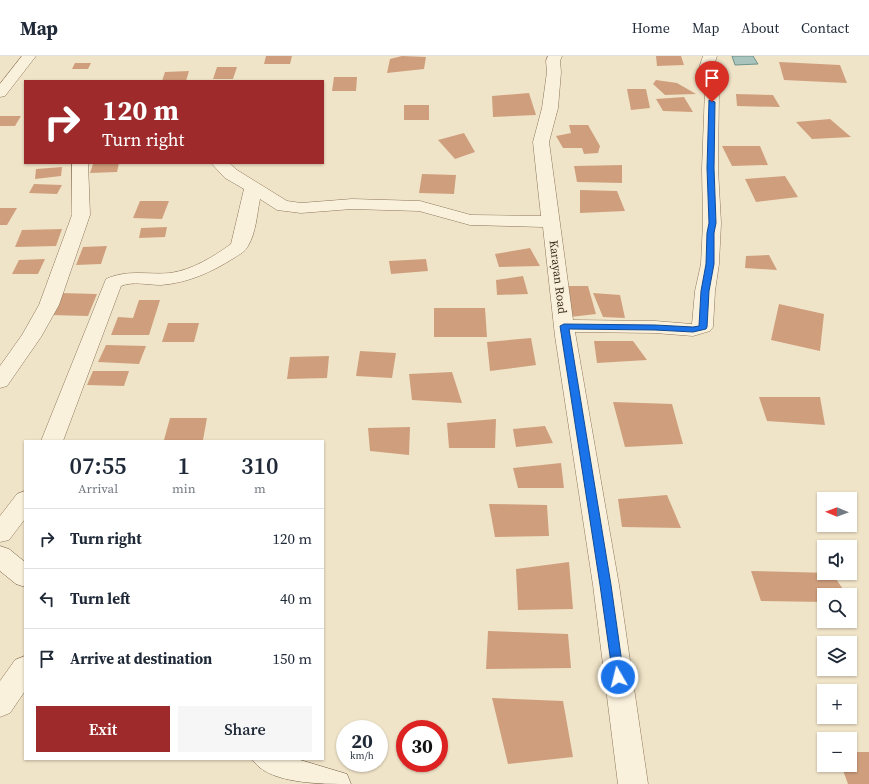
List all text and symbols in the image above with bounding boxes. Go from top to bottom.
text: Map [20,15,58,41]
text: Home [632,18,670,38]
text: Map [692,18,719,38]
text: About [741,18,779,38]
text: Contact [801,18,849,38]
pin [695,61,729,102]
icon: arrive [701,67,723,89]
text: 120 m [102,91,179,129]
icon: right [36,96,88,148]
text: Turn right [102,127,184,152]
street label: Karayan Road [546,239,570,315]
text: 07:55 [69,449,127,482]
text: 1 [178,449,190,482]
text: 310 [241,449,279,482]
text: Arrival [78,480,118,497]
text: min [172,480,196,497]
text: m [254,480,266,497]
north arrow [817,492,857,532]
map controls [817,492,857,772]
icon: right [36,528,58,550]
text: Turn right [70,528,142,549]
text: 120 m [272,528,312,549]
button: sound [817,540,857,580]
icon: left [36,588,58,610]
text: Turn left [70,588,130,609]
text: 40 m [280,588,312,609]
button: search [817,588,857,628]
button: layers [817,636,857,676]
icon: arrive [36,648,58,670]
text: Arrive at destination [70,648,212,669]
text: 150 m [272,648,312,669]
position arrow [597,656,639,698]
button: + [817,684,857,724]
button: Exit [36,706,170,752]
button: Share [178,706,312,752]
speed limit sign: 30 [396,720,448,772]
text: 20 [351,727,373,755]
button: − [817,732,857,772]
text: km/h [350,749,374,762]

